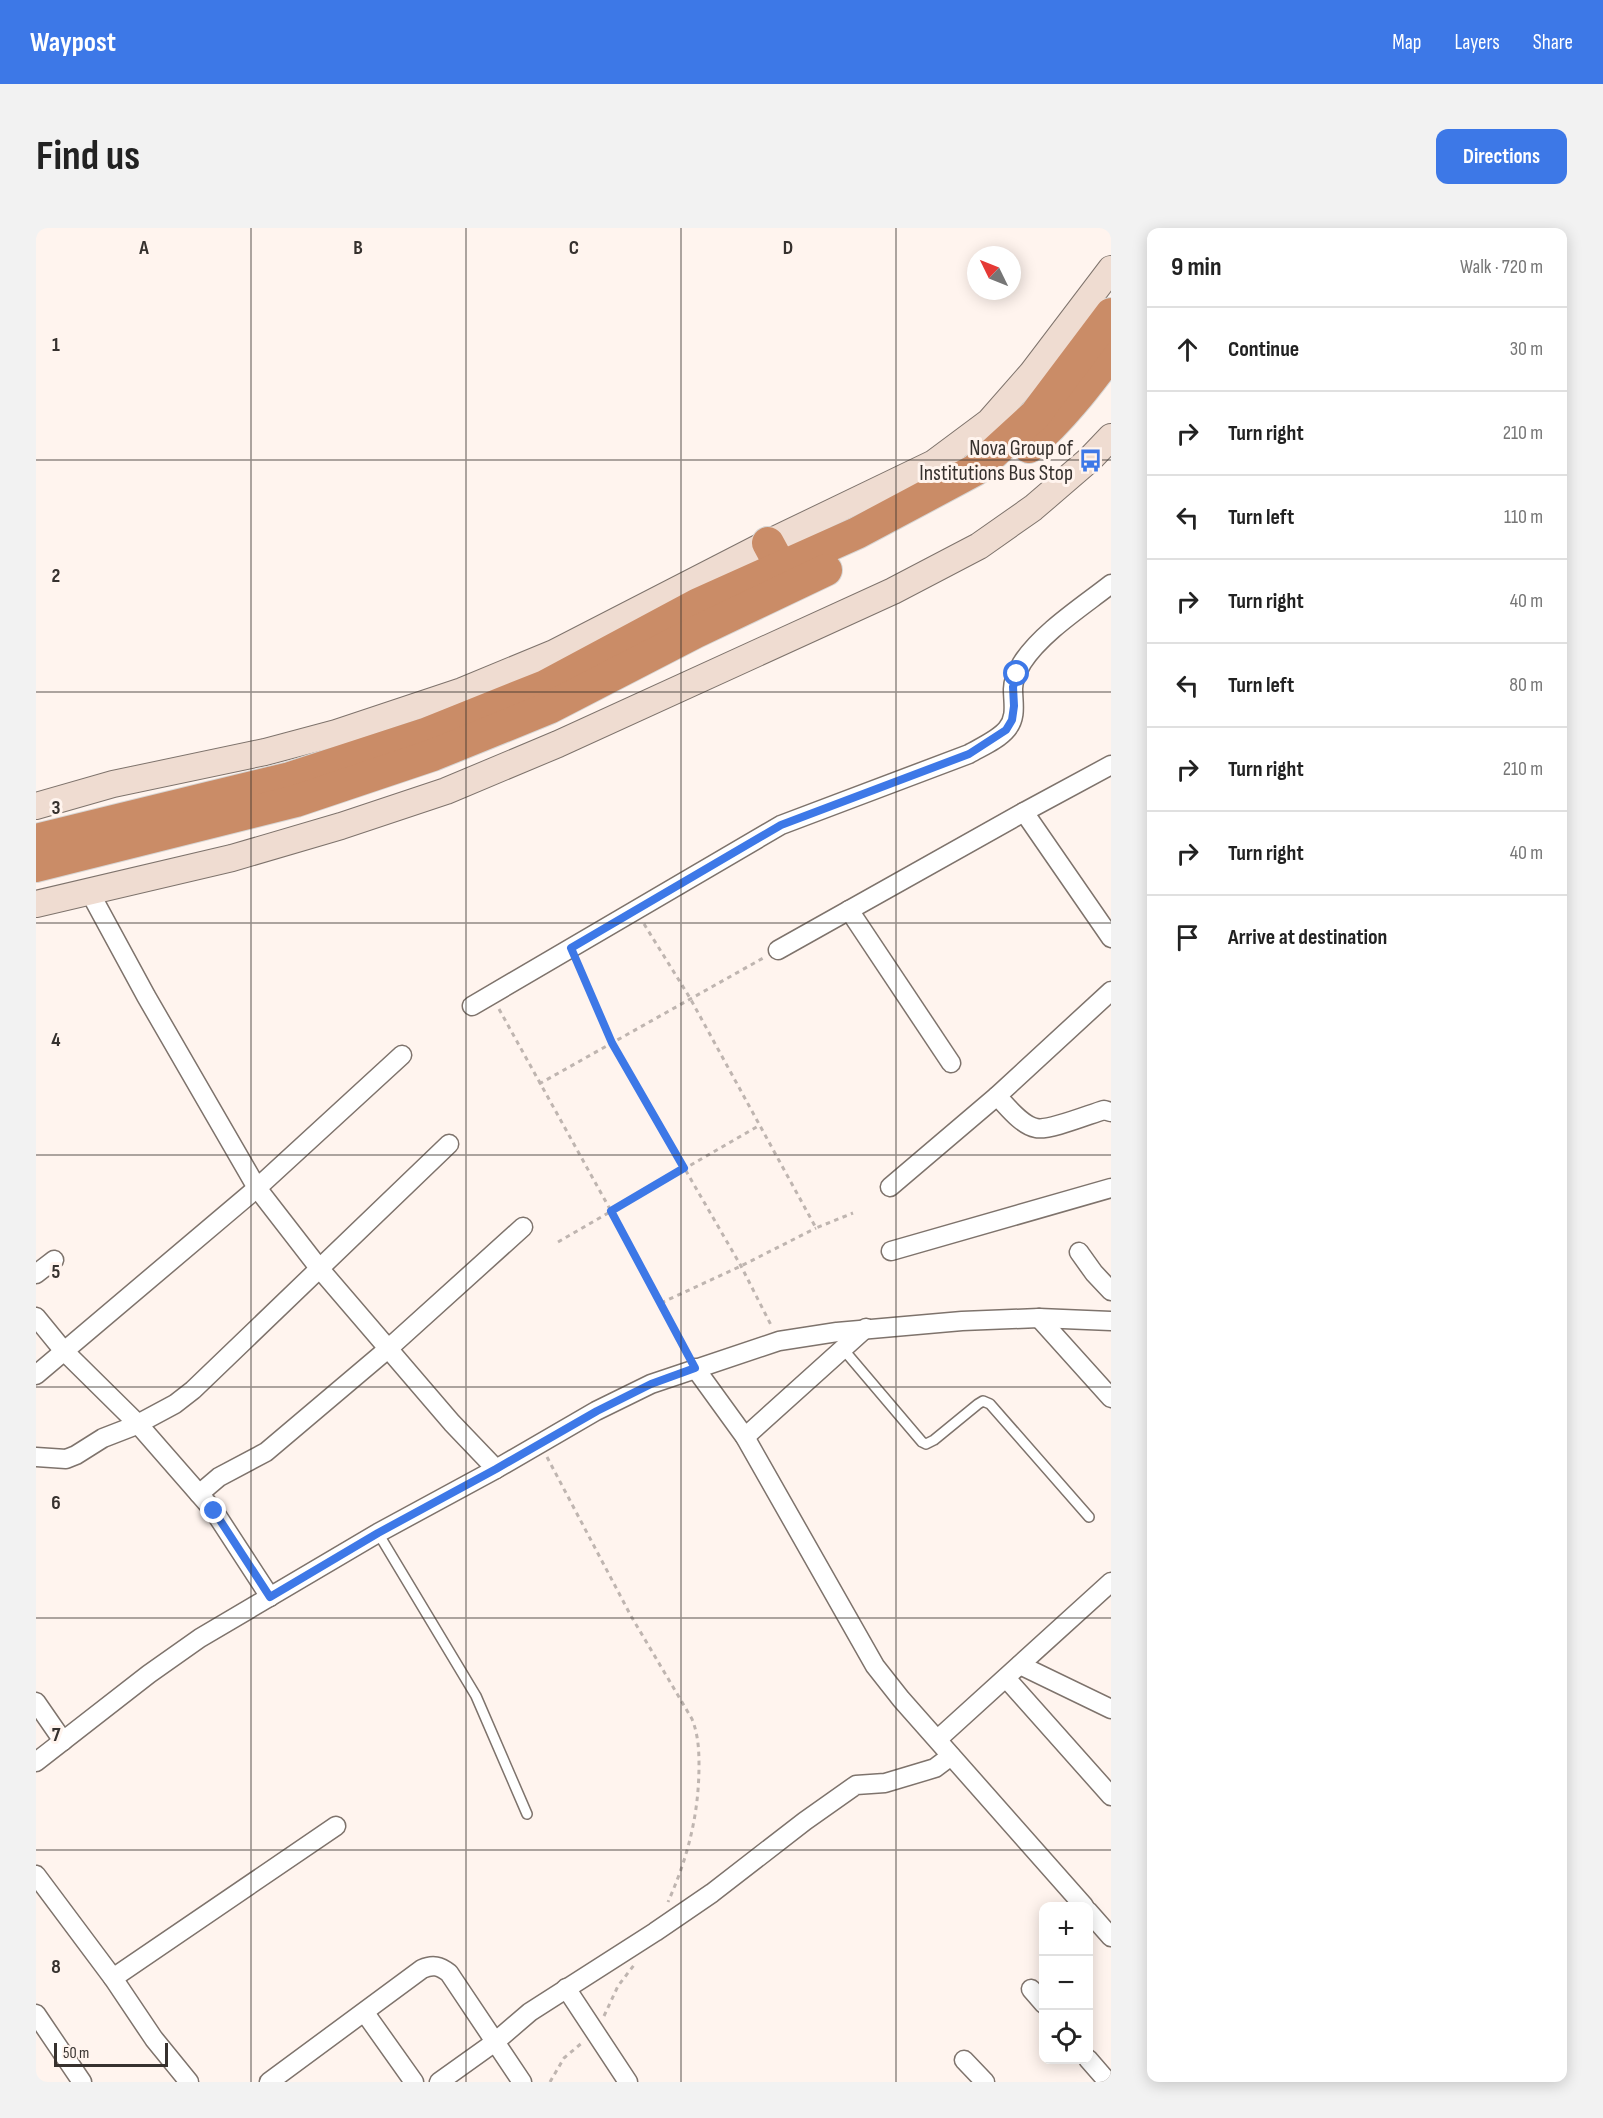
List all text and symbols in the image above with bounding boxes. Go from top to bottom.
text: Waypost [30,26,116,59]
text: Map [1392,30,1421,55]
text: Layers [1454,30,1500,55]
text: Share [1533,30,1573,55]
button: Directions [1436,129,1567,184]
text: Find us [36,131,140,182]
text: A [138,236,149,260]
text: B [353,236,363,260]
text: C [569,236,579,260]
text: D [783,236,793,260]
north arrow [967,246,1021,300]
text: 9 min [1171,252,1221,283]
text: Walk · 720 m [1460,255,1543,279]
text: 1 [52,333,60,357]
icon: ahead [1171,333,1204,366]
text: Continue [1228,336,1299,363]
text: 30 m [1510,337,1543,361]
icon: right [1171,417,1204,450]
text: Turn right [1228,420,1304,447]
text: 210 m [1503,421,1543,445]
place label: Nova Group of Institutions Bus Stop [919,435,1074,487]
bus stop icon: Nova Group of Institutions Bus Stop [1078,448,1104,474]
icon: left [1171,501,1204,534]
text: Turn left [1228,504,1294,531]
text: 110 m [1504,505,1543,529]
text: 2 [52,564,60,588]
icon: right [1171,585,1204,618]
text: Turn right [1228,588,1304,615]
text: 40 m [1510,589,1543,613]
route start [1003,660,1029,686]
icon: left [1171,669,1204,702]
text: Turn left [1228,672,1294,699]
text: 80 m [1509,673,1543,697]
icon: right [1171,753,1204,786]
text: Turn right [1228,756,1304,783]
text: 210 m [1503,757,1543,781]
text: 3 [52,796,61,820]
icon: right [1171,837,1204,870]
text: Turn right [1228,840,1304,867]
text: 40 m [1510,841,1543,865]
icon: arrive [1171,921,1204,954]
text: Arrive at destination [1228,924,1387,951]
text: 4 [51,1028,61,1052]
text: 5 [52,1260,61,1284]
text: 6 [51,1491,61,1515]
route end [200,1497,226,1523]
text: 7 [52,1723,61,1747]
map controls [1039,1902,1093,2064]
button: + [1039,1902,1093,1956]
text: 8 [51,1955,61,1979]
button: − [1039,1956,1093,2010]
button: locate [1039,2010,1093,2064]
scale bar [54,2040,168,2068]
text: 50 m [63,2044,89,2063]

